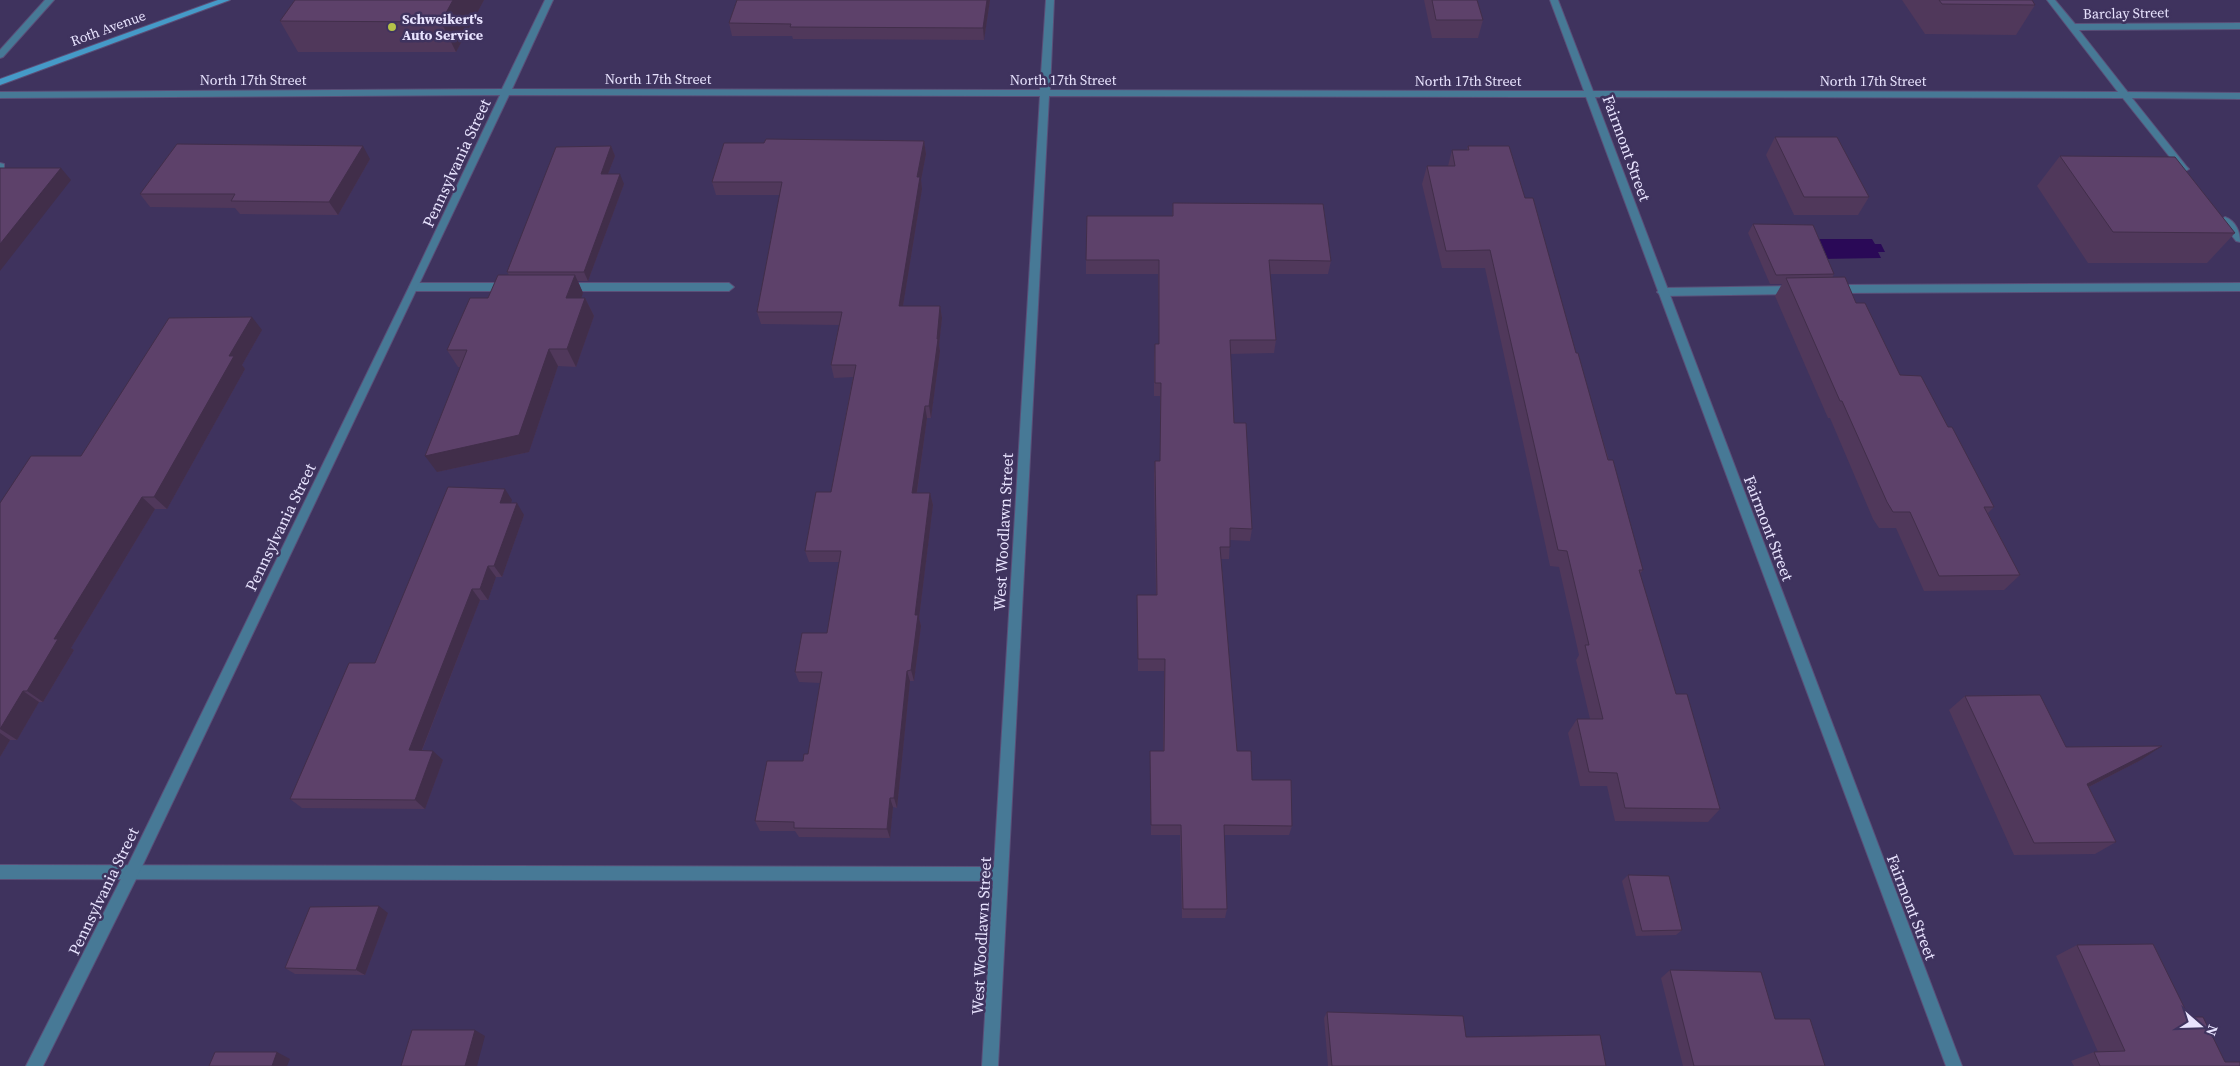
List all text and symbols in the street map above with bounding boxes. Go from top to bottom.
street label: Barclay Street [2083,2,2170,24]
street label: Roth Avenue [68,5,148,51]
place label: Schweikert's Auto Service [402,9,484,45]
marker: Schweikert's Auto Service [386,21,398,33]
street label: North 17th Street [605,69,712,89]
street label: North 17th Street [200,70,307,90]
street label: North 17th Street [1010,70,1117,90]
street label: North 17th Street [1415,71,1522,91]
street label: North 17th Street [1820,71,1927,91]
street label: Fairmont Street [1598,92,1657,205]
street label: Pennsylvania Street [417,94,496,231]
street label: West Woodlawn Street [988,452,1018,612]
street label: Pennsylvania Street [239,459,321,595]
street label: Fairmont Street [1739,472,1800,585]
street label: Pennsylvania Street [62,823,144,959]
street label: Fairmont Street [1882,851,1943,964]
street label: West Woodlawn Street [966,856,996,1016]
north arrow [2175,1001,2225,1051]
text: N [2201,1022,2223,1039]

